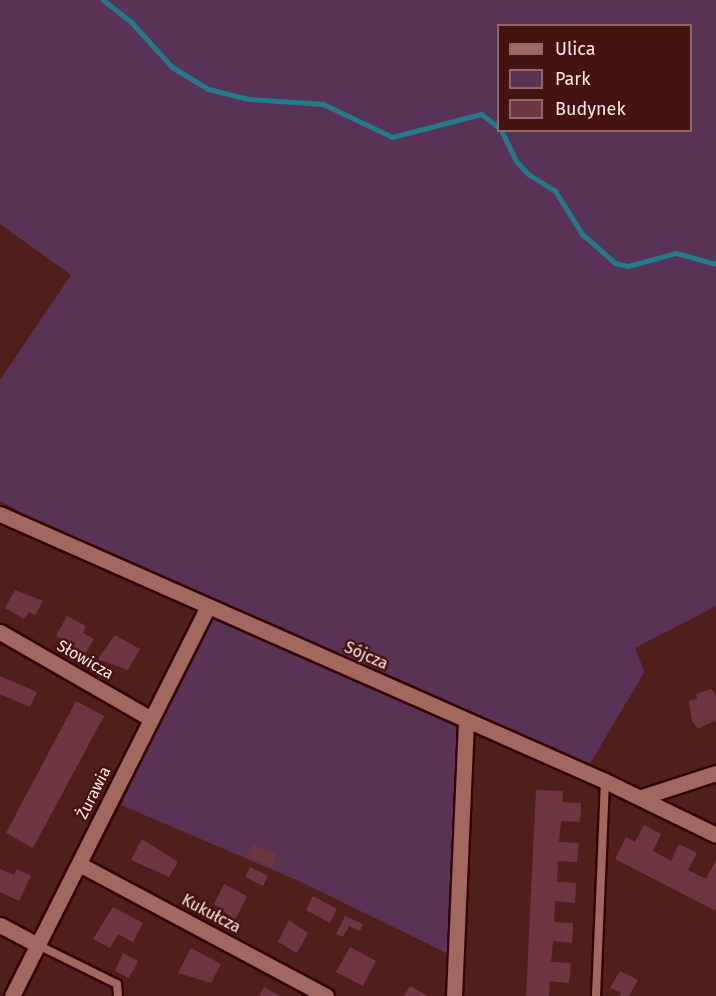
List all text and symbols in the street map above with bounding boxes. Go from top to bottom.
legend [497,24,692,132]
text: Ulica [555,38,595,60]
text: Park [555,68,590,90]
text: Budynek [555,98,626,120]
street label: Słowicza [53,636,117,684]
street label: Sójcza [341,638,391,674]
street label: Żurawia [73,764,115,822]
street label: Kukułcza [178,891,244,937]

